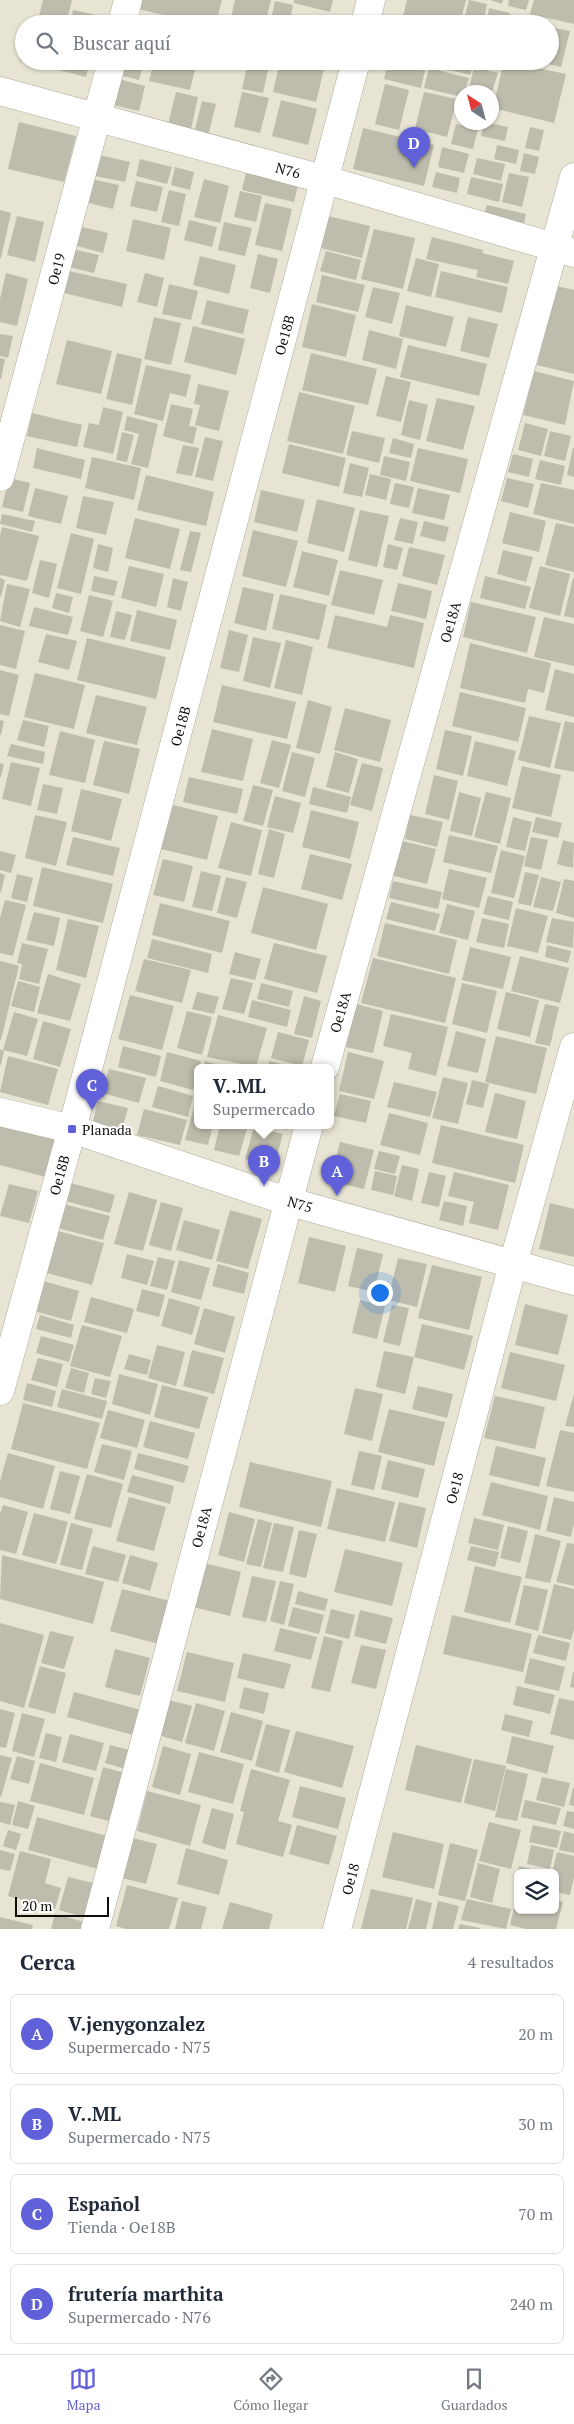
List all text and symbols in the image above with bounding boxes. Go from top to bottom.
search box [15,15,559,70]
icon: search [33,29,61,57]
text: Buscar aquí [73,30,171,55]
north arrow [454,85,499,130]
pin: D [398,127,430,168]
street label: N76 [273,158,303,183]
street label: Oe19 [43,251,69,287]
street label: Oe18B [270,313,298,357]
street label: Oe18A [435,599,465,645]
street label: Oe18B [166,704,194,748]
street label: Oe18A [325,989,355,1035]
popup [194,1064,334,1129]
pin: C [76,1069,108,1110]
text: V..ML [213,1073,266,1098]
text: Supermercado [213,1098,315,1120]
place label: Planada [82,1120,132,1139]
marker: Planada [66,1123,78,1135]
pin: B [248,1145,280,1186]
street label: Oe18B [45,1153,73,1197]
pin: A [321,1155,353,1196]
street label: N75 [285,1191,315,1217]
your location [367,1280,393,1306]
street label: Oe18 [441,1470,467,1506]
street label: Oe18A [186,1504,216,1550]
street label: Oe18 [337,1861,363,1897]
map controls [514,1869,559,1914]
button: layers [514,1869,559,1914]
scale bar [15,1894,109,1917]
text: 20 m [22,1896,52,1915]
text: Cerca [20,1948,75,1976]
text: 4 resultados [468,1951,554,1973]
text: V.jenygonzalez [68,2011,205,2036]
text: A [31,2023,43,2045]
text: 20 m [518,2023,553,2045]
text: Supermercado · N75 [68,2036,211,2058]
text: V..ML [68,2101,121,2126]
text: B [32,2113,42,2135]
text: 30 m [518,2113,553,2135]
text: Supermercado · N75 [68,2126,211,2148]
text: Español [68,2191,140,2216]
text: C [32,2203,42,2225]
text: 70 m [518,2203,553,2225]
text: Tienda · Oe18B [68,2216,176,2238]
text: frutería marthita [68,2281,224,2306]
text: D [31,2293,43,2315]
text: 240 m [510,2293,553,2315]
text: Supermercado · N76 [68,2306,211,2328]
tab: Mapa [66,2365,101,2414]
tab: Cómo llegar [233,2365,308,2414]
tab: Guardados [441,2365,508,2414]

